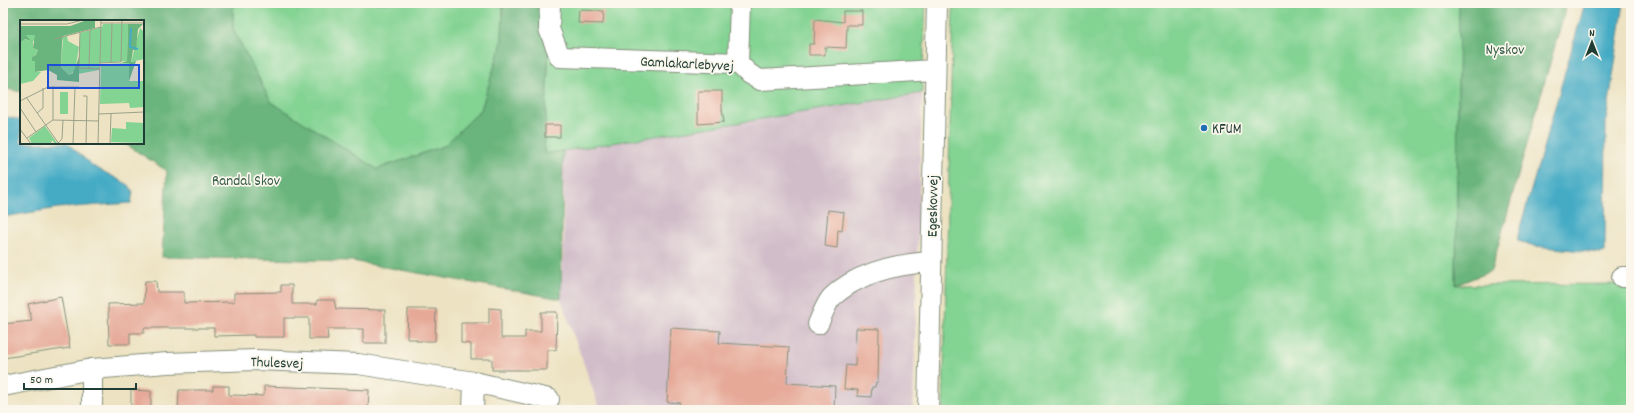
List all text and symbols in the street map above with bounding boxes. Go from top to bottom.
inset map [20,20,144,144]
north arrow [1572,22,1612,62]
text: N [1589,26,1595,42]
park label: Nyskov [1486,40,1525,62]
street label: Gamlakarlebyvej [639,52,734,78]
place label: KFUM [1212,119,1242,141]
marker: KFUM [1199,123,1209,133]
park label: Randal Skov [212,171,281,193]
street label: Egeskovvej [922,175,946,237]
street label: Thulesvej [250,352,304,376]
scale bar [24,365,136,391]
text: 50 m [30,372,53,389]

